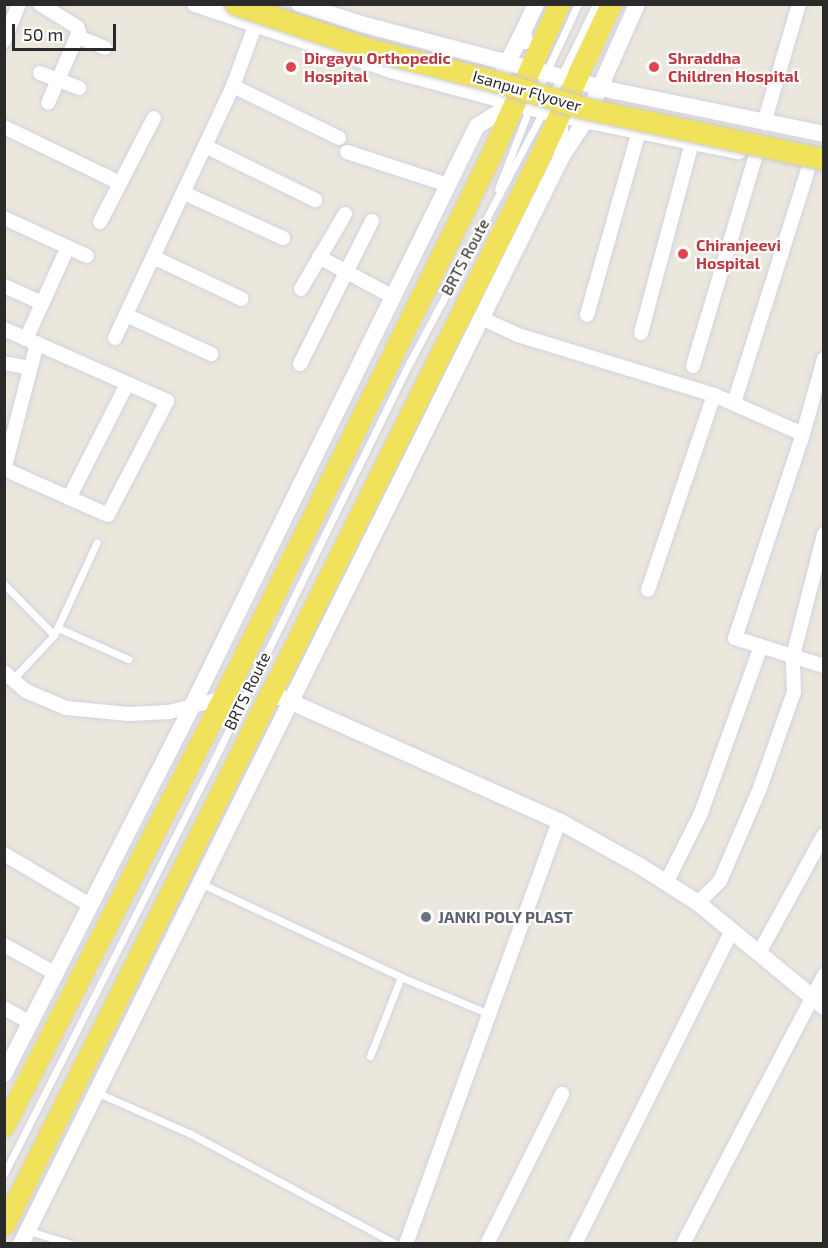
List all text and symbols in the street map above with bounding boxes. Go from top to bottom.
scale bar [15,12,118,50]
text: 50 m [23,23,63,45]
place label: Dirgayu Orthopedic Hospital [304,48,451,86]
place label: Shraddha Children Hospital [668,48,799,86]
marker: Dirgayu Orthopedic Hospital [282,58,300,76]
marker: Shraddha Children Hospital [645,58,663,76]
street label: Isanpur Flyover [470,66,584,116]
street label: BRTS Route [437,215,493,299]
place label: Chiranjeevi Hospital [696,235,781,273]
marker: Chiranjeevi Hospital [674,245,692,263]
street label: BRTS Route [220,649,274,733]
place label: JANKI POLY PLAST [438,907,573,927]
marker: JANKI POLY PLAST [419,910,433,924]

